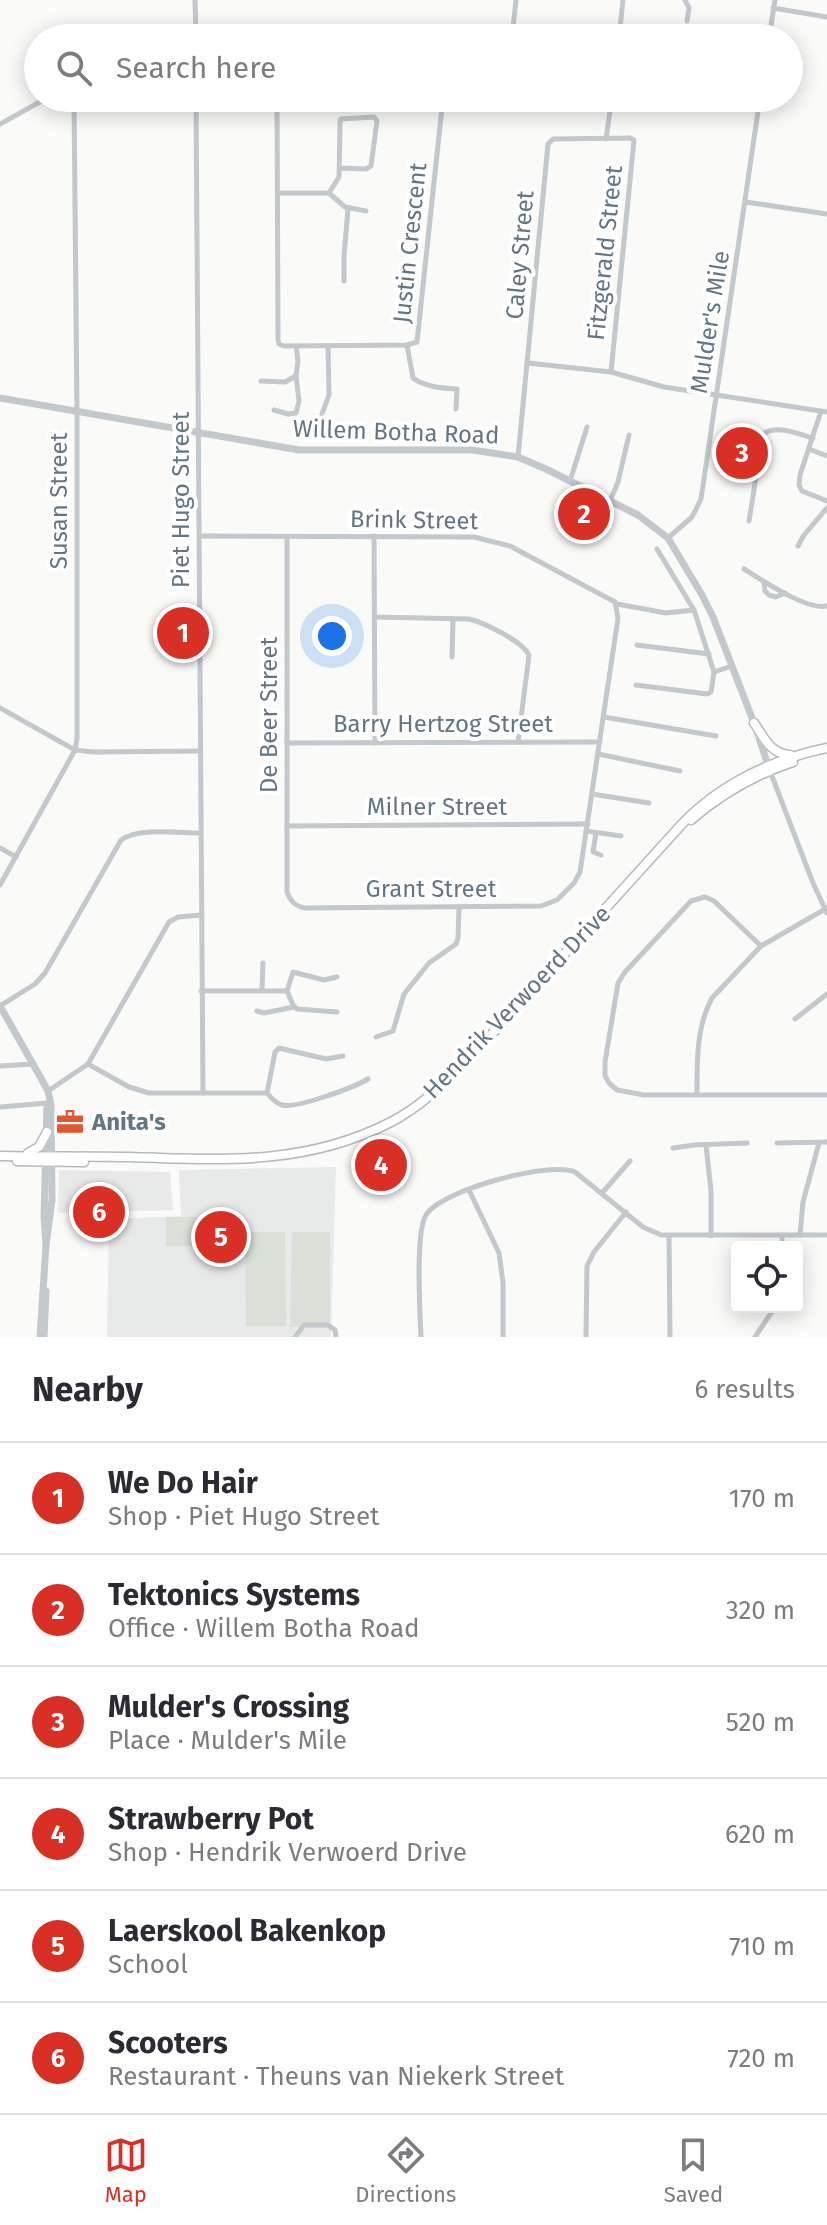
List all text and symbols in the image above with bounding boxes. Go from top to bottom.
search box [24,24,803,112]
icon: search [52,46,96,90]
text: Search here [116,50,276,86]
street label: Justin Crescent [388,161,432,325]
street label: Fitzgerald Street [582,164,628,342]
street label: Caley Street [500,189,540,321]
street label: Mulder's Mile [685,249,735,395]
street label: Piet Hugo Street [167,411,195,588]
street label: Willem Botha Road [292,414,500,450]
pin: 3 [716,423,768,483]
street label: Susan Street [45,432,73,569]
pin: 2 [558,484,610,544]
street label: Brink Street [350,505,479,535]
pin: 1 [157,603,209,663]
your location [312,616,352,656]
street label: De Beer Street [255,636,283,793]
street label: Barry Hertzog Street [333,710,553,738]
street label: Milner Street [367,793,508,821]
street label: Grant Street [366,875,497,903]
street label: Hendrik Verwoerd Drive [418,900,616,1104]
office icon: Anita's [55,1107,85,1137]
place label: Anita's [91,1108,166,1136]
pin: 4 [355,1135,407,1195]
pin: 6 [73,1182,125,1242]
pin: 5 [195,1207,247,1267]
map controls [731,1241,803,1313]
button: locate [731,1241,803,1313]
text: Nearby [32,1369,143,1410]
text: 6 results [694,1374,795,1405]
text: We Do Hair [108,1465,258,1501]
text: 1 [52,1483,64,1514]
text: 170 m [729,1483,795,1514]
text: Shop · Piet Hugo Street [108,1501,379,1532]
text: Tektonics Systems [108,1577,360,1613]
text: 2 [51,1595,65,1626]
text: 320 m [726,1595,795,1626]
text: Office · Willem Botha Road [108,1613,420,1644]
text: Mulder's Crossing [108,1689,349,1725]
text: 3 [51,1707,65,1738]
text: 520 m [726,1707,795,1738]
text: Place · Mulder's Mile [108,1725,347,1756]
text: Strawberry Pot [108,1801,314,1837]
text: 4 [51,1819,65,1850]
text: 620 m [725,1819,795,1850]
text: Shop · Hendrik Verwoerd Drive [108,1837,467,1868]
text: Laerskool Bakenkop [108,1913,386,1949]
text: 5 [51,1931,65,1962]
text: 710 m [729,1931,795,1962]
text: School [108,1949,188,1980]
text: Scooters [108,2025,228,2061]
text: 6 [51,2043,65,2074]
text: 720 m [727,2043,795,2074]
text: Restaurant · Theuns van Niekerk Street [108,2061,564,2092]
tab: Map [104,2133,148,2208]
tab: Directions [355,2133,456,2208]
tab: Saved [664,2133,723,2208]

